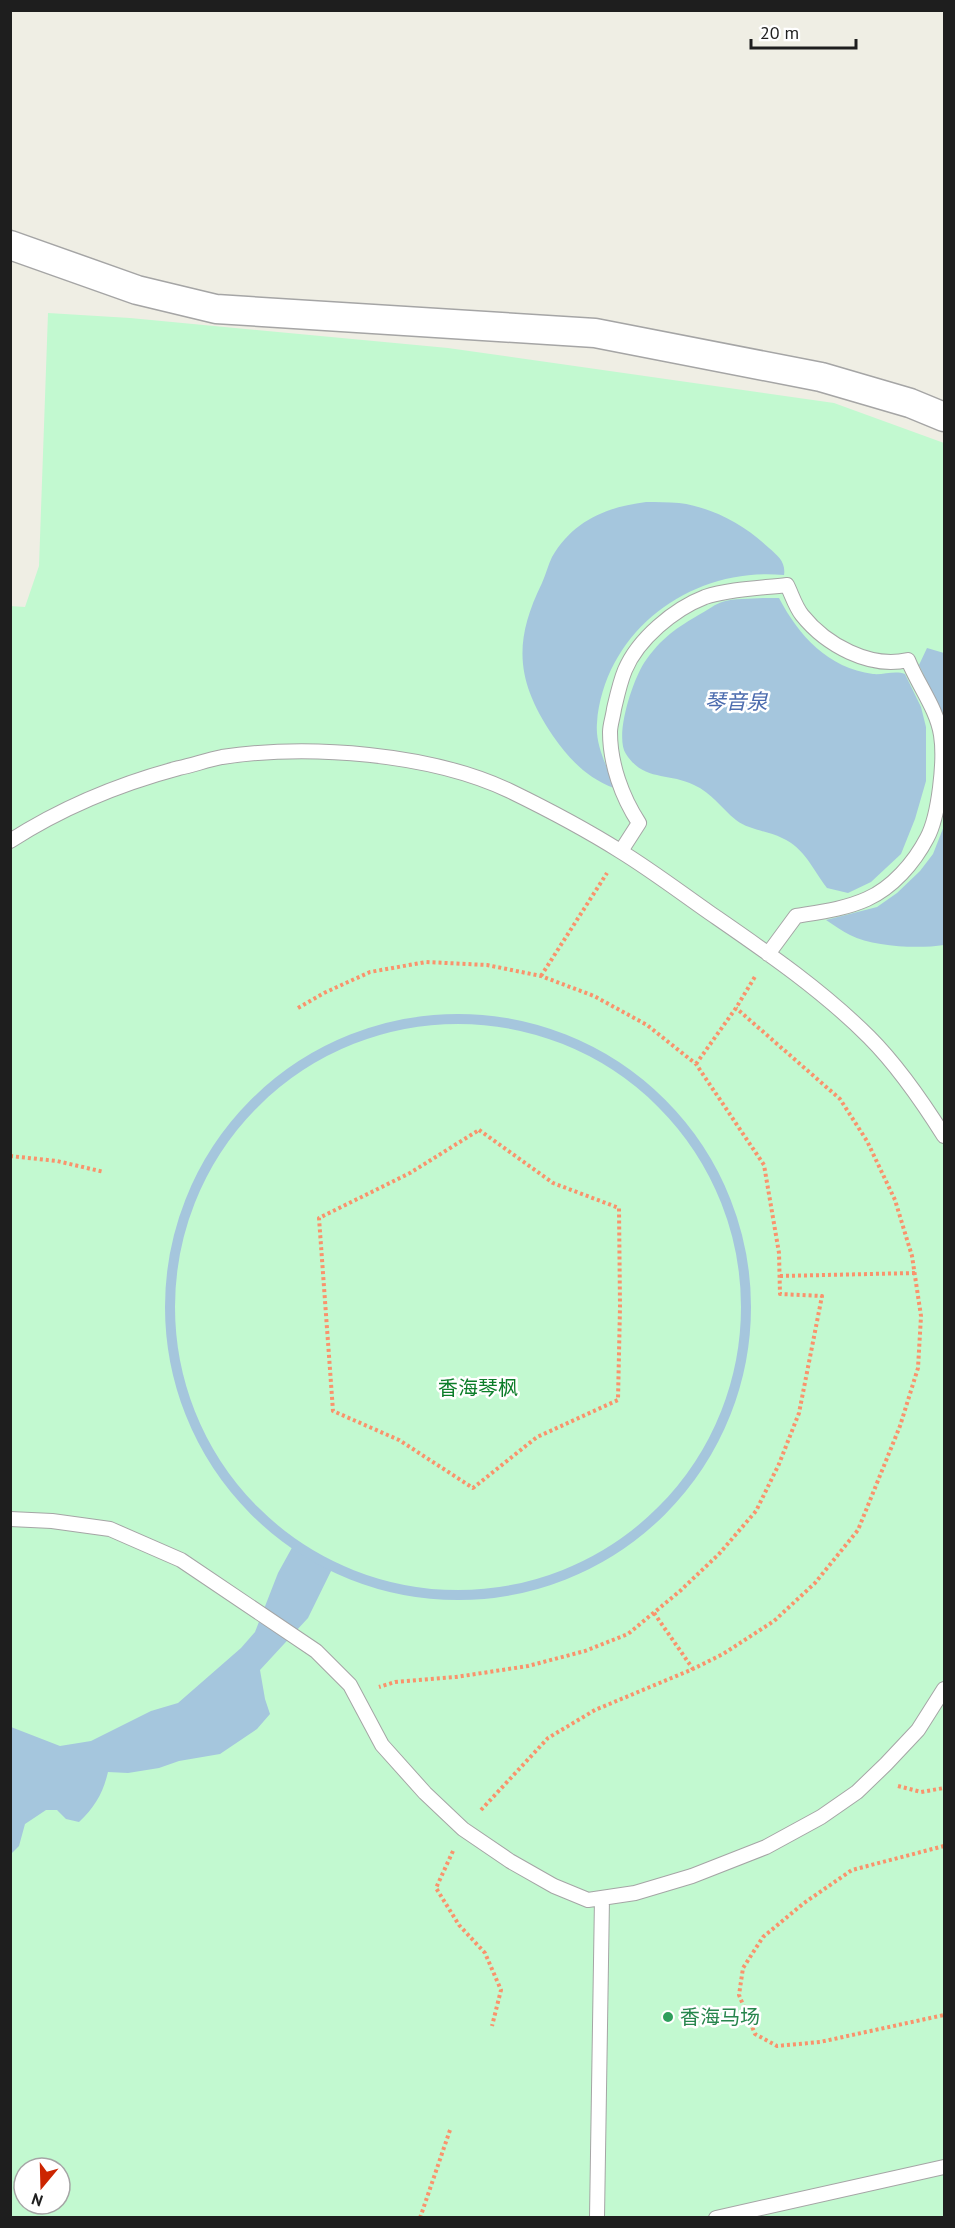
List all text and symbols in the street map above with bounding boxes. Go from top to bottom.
scale bar [751,12,856,50]
text: 20 m [760,21,799,44]
water label: 琴音泉 [705,688,768,715]
park label: 香海琴枫 [438,1375,518,1401]
place label: 香海马场 [680,2004,760,2030]
marker: 香海马场 [661,2010,675,2024]
north arrow [12,2156,72,2216]
text: N [29,2189,45,2211]

